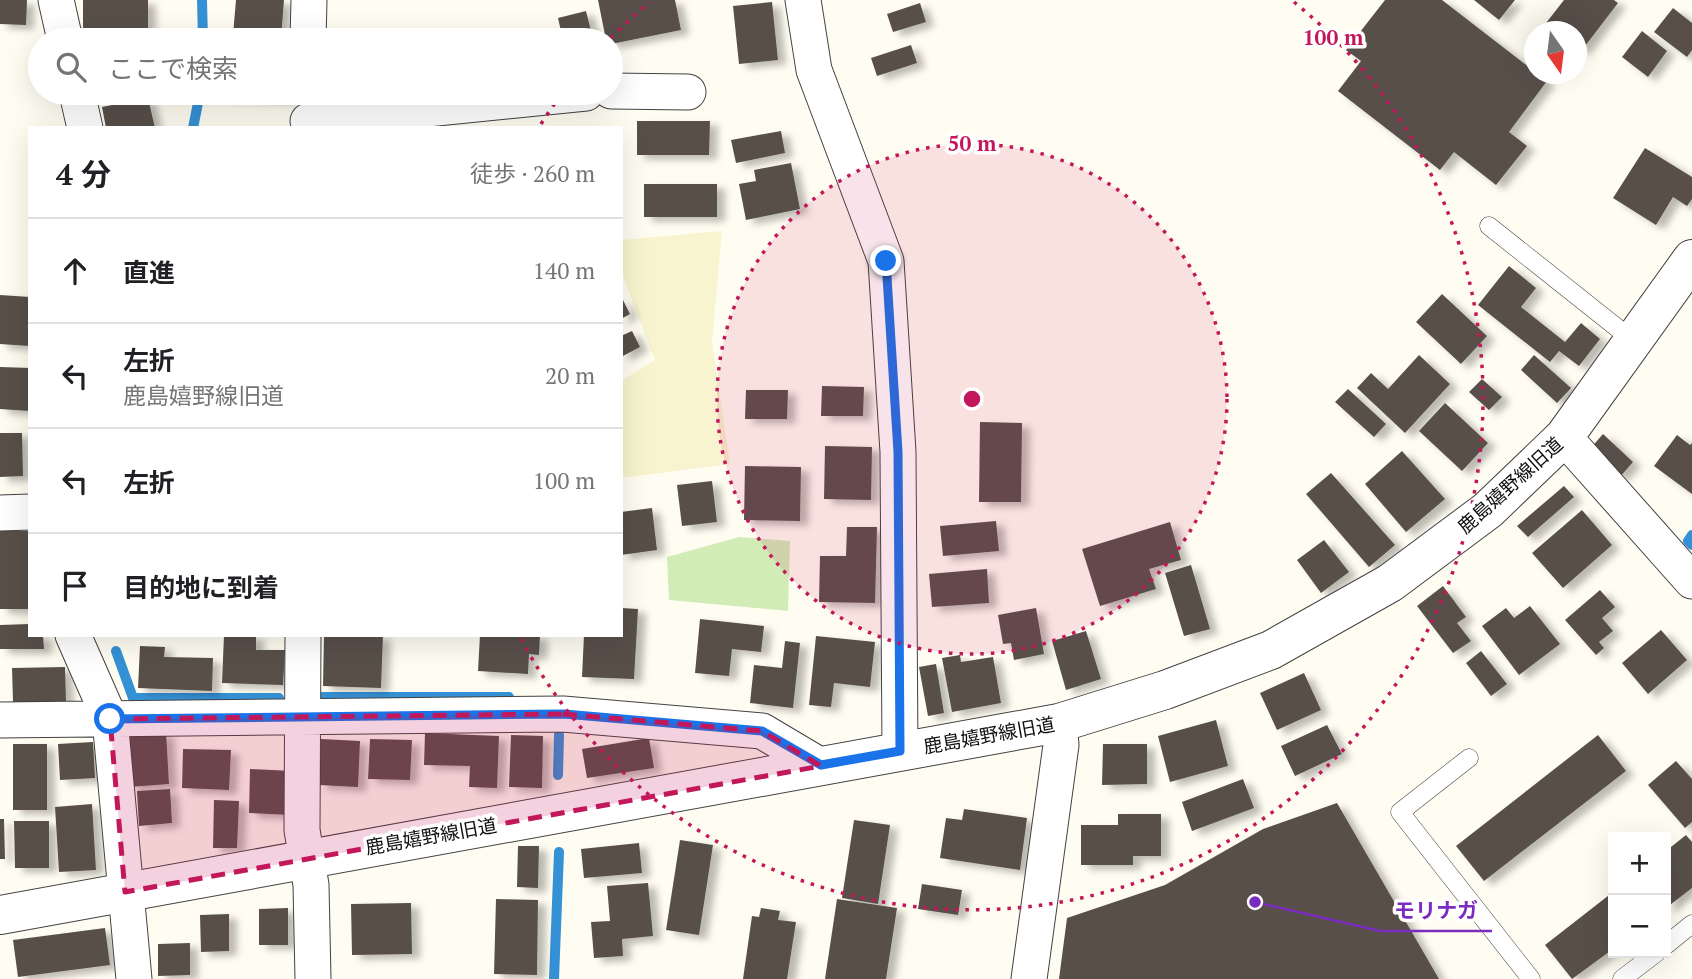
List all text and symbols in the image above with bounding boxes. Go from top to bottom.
north arrow [1524,21,1587,84]
text: 100 m [1303,23,1364,51]
search box [28,28,623,105]
icon: search [52,48,90,86]
text: ここで検索 [108,51,238,85]
text: 50 m [948,129,997,157]
text: 4 分 [56,154,111,194]
text: 徒歩 · 260 m [470,158,595,189]
route end [870,245,901,276]
icon: ahead [56,252,94,290]
text: 直進 [123,255,175,289]
text: 140 m [533,255,595,286]
text: 左折 [123,343,175,377]
icon: left [56,357,94,395]
text: 20 m [545,360,595,391]
text: 鹿島嬉野線旧道 [123,380,284,411]
centre of rings [960,387,984,411]
street label: 鹿島嬉野線旧道 [1452,431,1567,538]
icon: left [56,462,94,500]
text: 左折 [123,465,175,499]
text: 100 m [533,465,595,496]
icon: arrive [56,567,94,605]
text: 目的地に到着 [123,570,279,604]
route start [94,703,125,734]
street label: 鹿島嬉野線旧道 [921,711,1057,758]
street label: 鹿島嬉野線旧道 [363,812,499,859]
map controls [1608,832,1671,958]
button: + [1608,832,1671,895]
callout: モリナガ [1380,889,1492,931]
button: − [1608,895,1671,958]
text: モリナガ [1394,896,1478,924]

